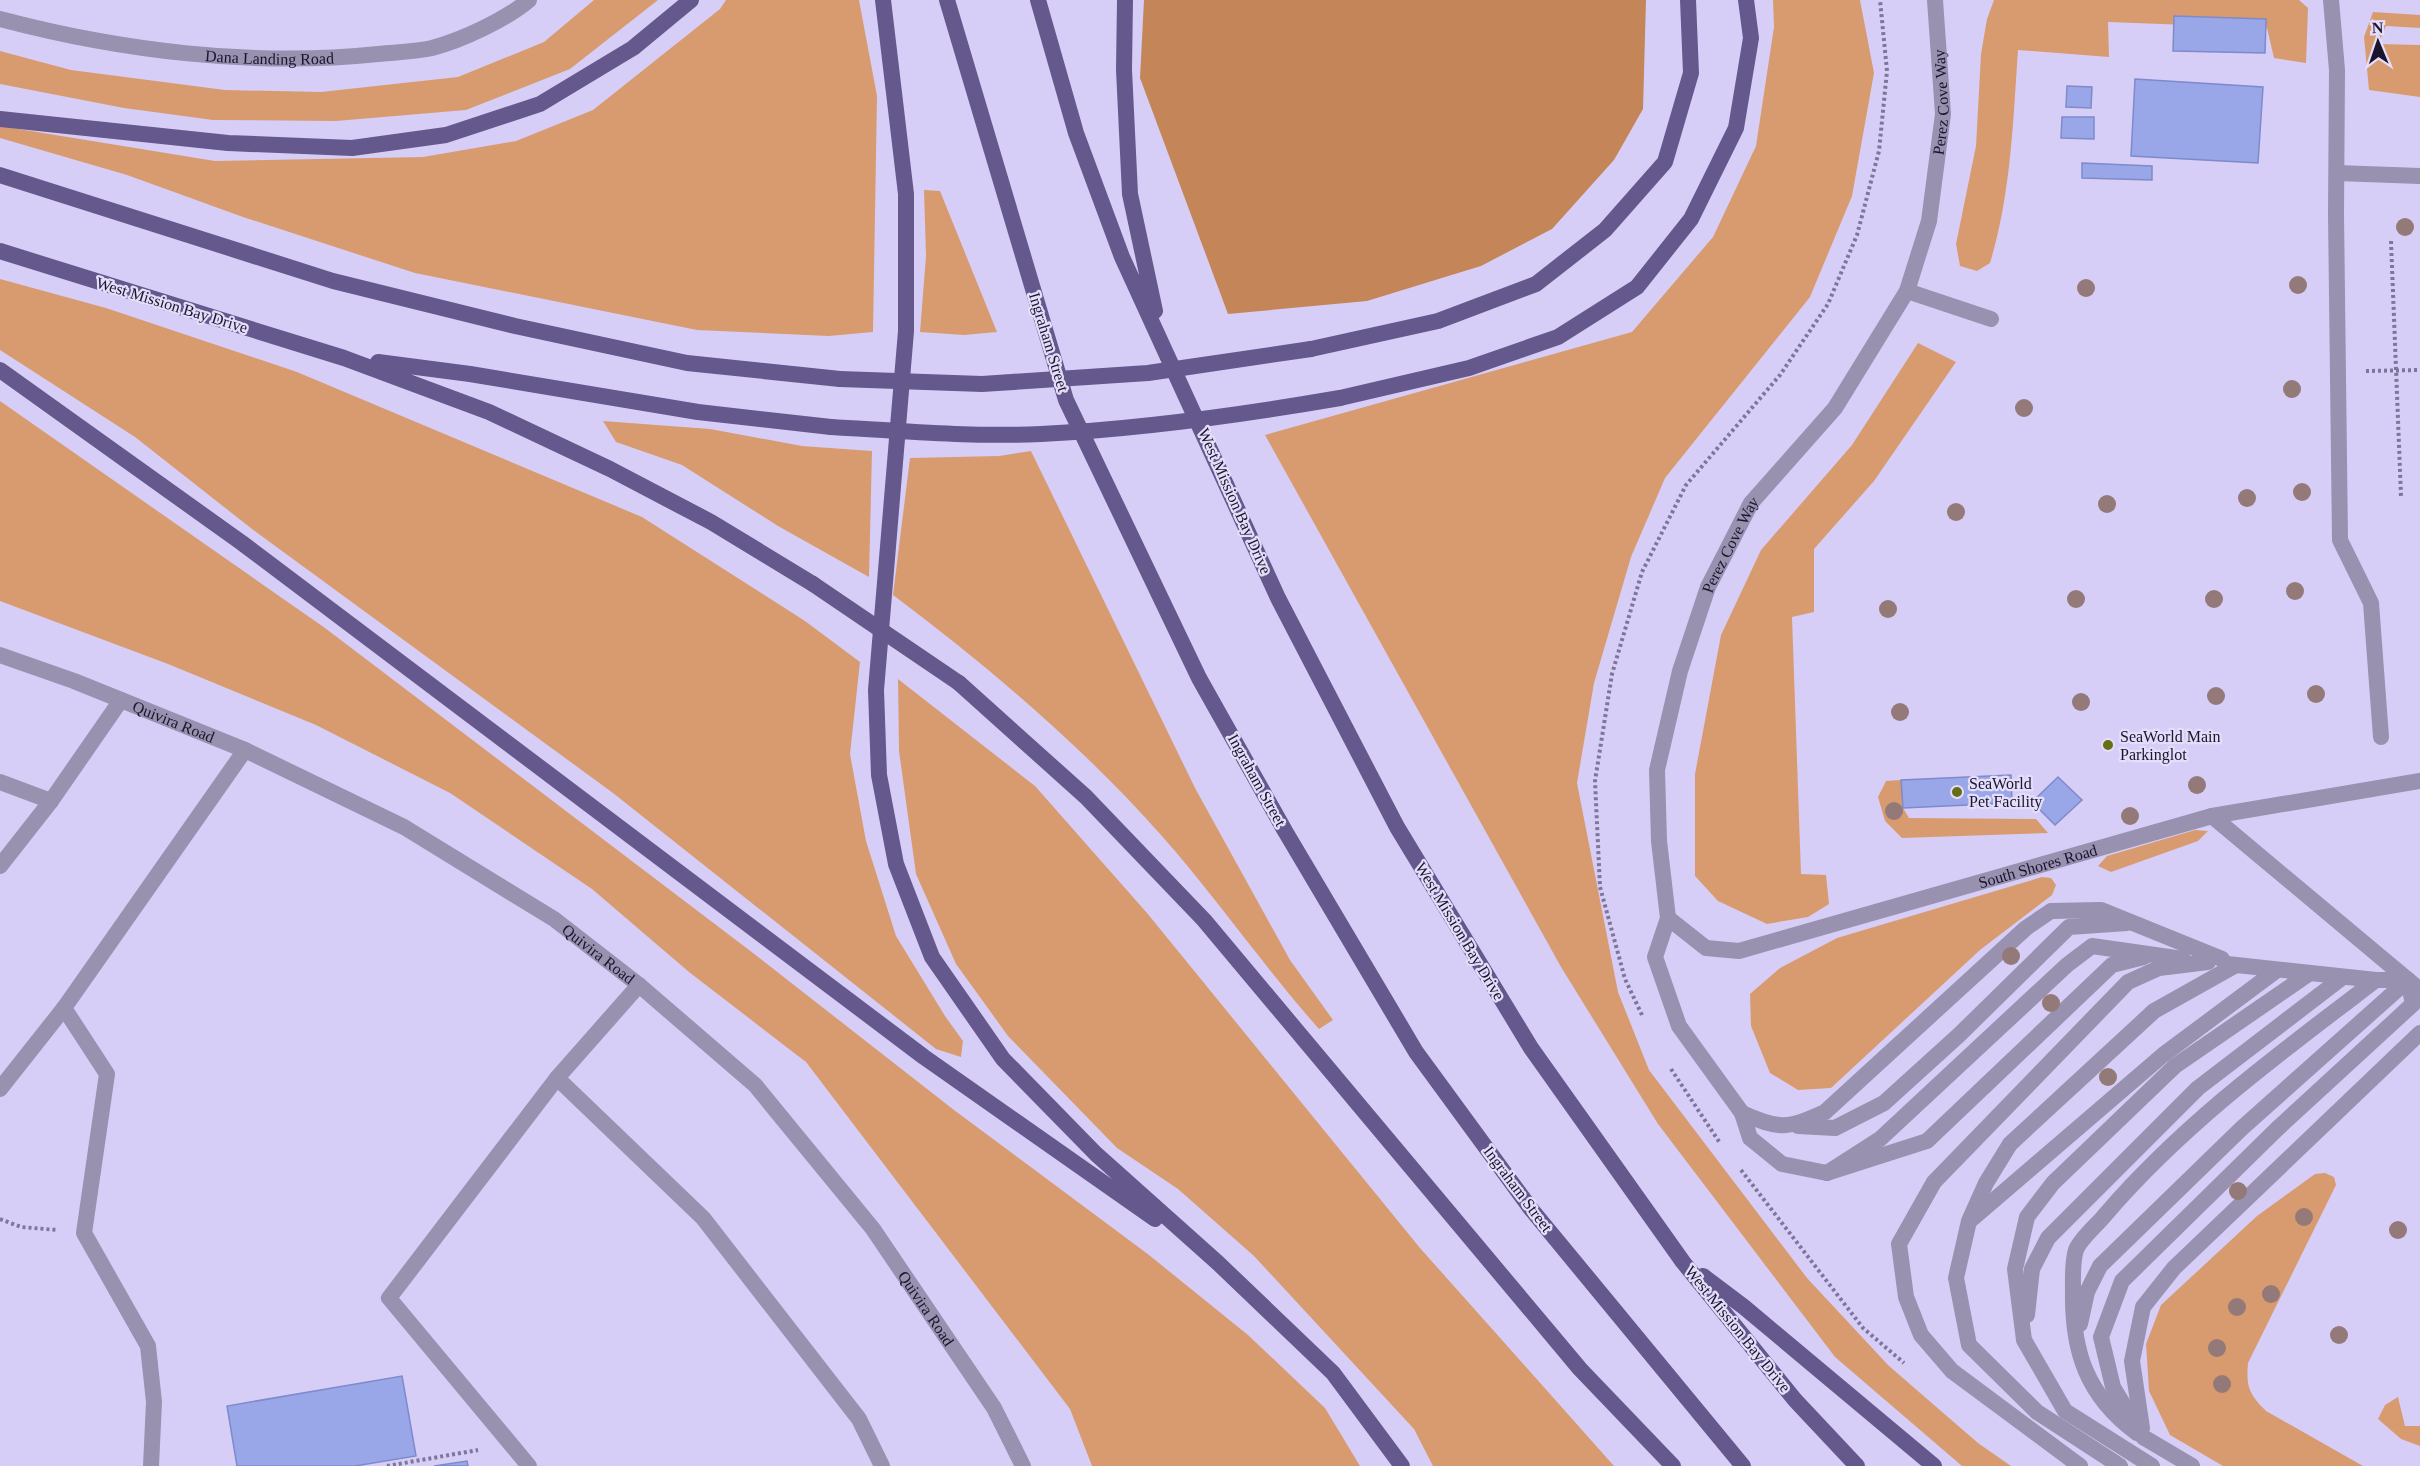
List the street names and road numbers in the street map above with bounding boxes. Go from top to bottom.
street label: Dana Landing Road [205,47,334,68]
street label: Perez Cove Way [1929,49,1952,156]
street label: West Mission Bay Drive [94,274,250,337]
street label: Ingraham Street [1025,290,1072,394]
street label: West Mission Bay Drive [1194,426,1275,577]
street label: Perez Cove Way [1698,493,1762,595]
street label: Quivira Road [130,697,217,745]
street label: Ingraham Street [1224,731,1290,830]
street label: South Shores Road [1976,841,2099,891]
street label: West Mission Bay Drive [1411,859,1508,1003]
street label: Quivira Road [559,920,638,987]
street label: Ingraham Street [1480,1143,1556,1236]
street label: West Mission Bay Drive [1681,1262,1794,1396]
street label: Quivira Road [895,1268,958,1349]

